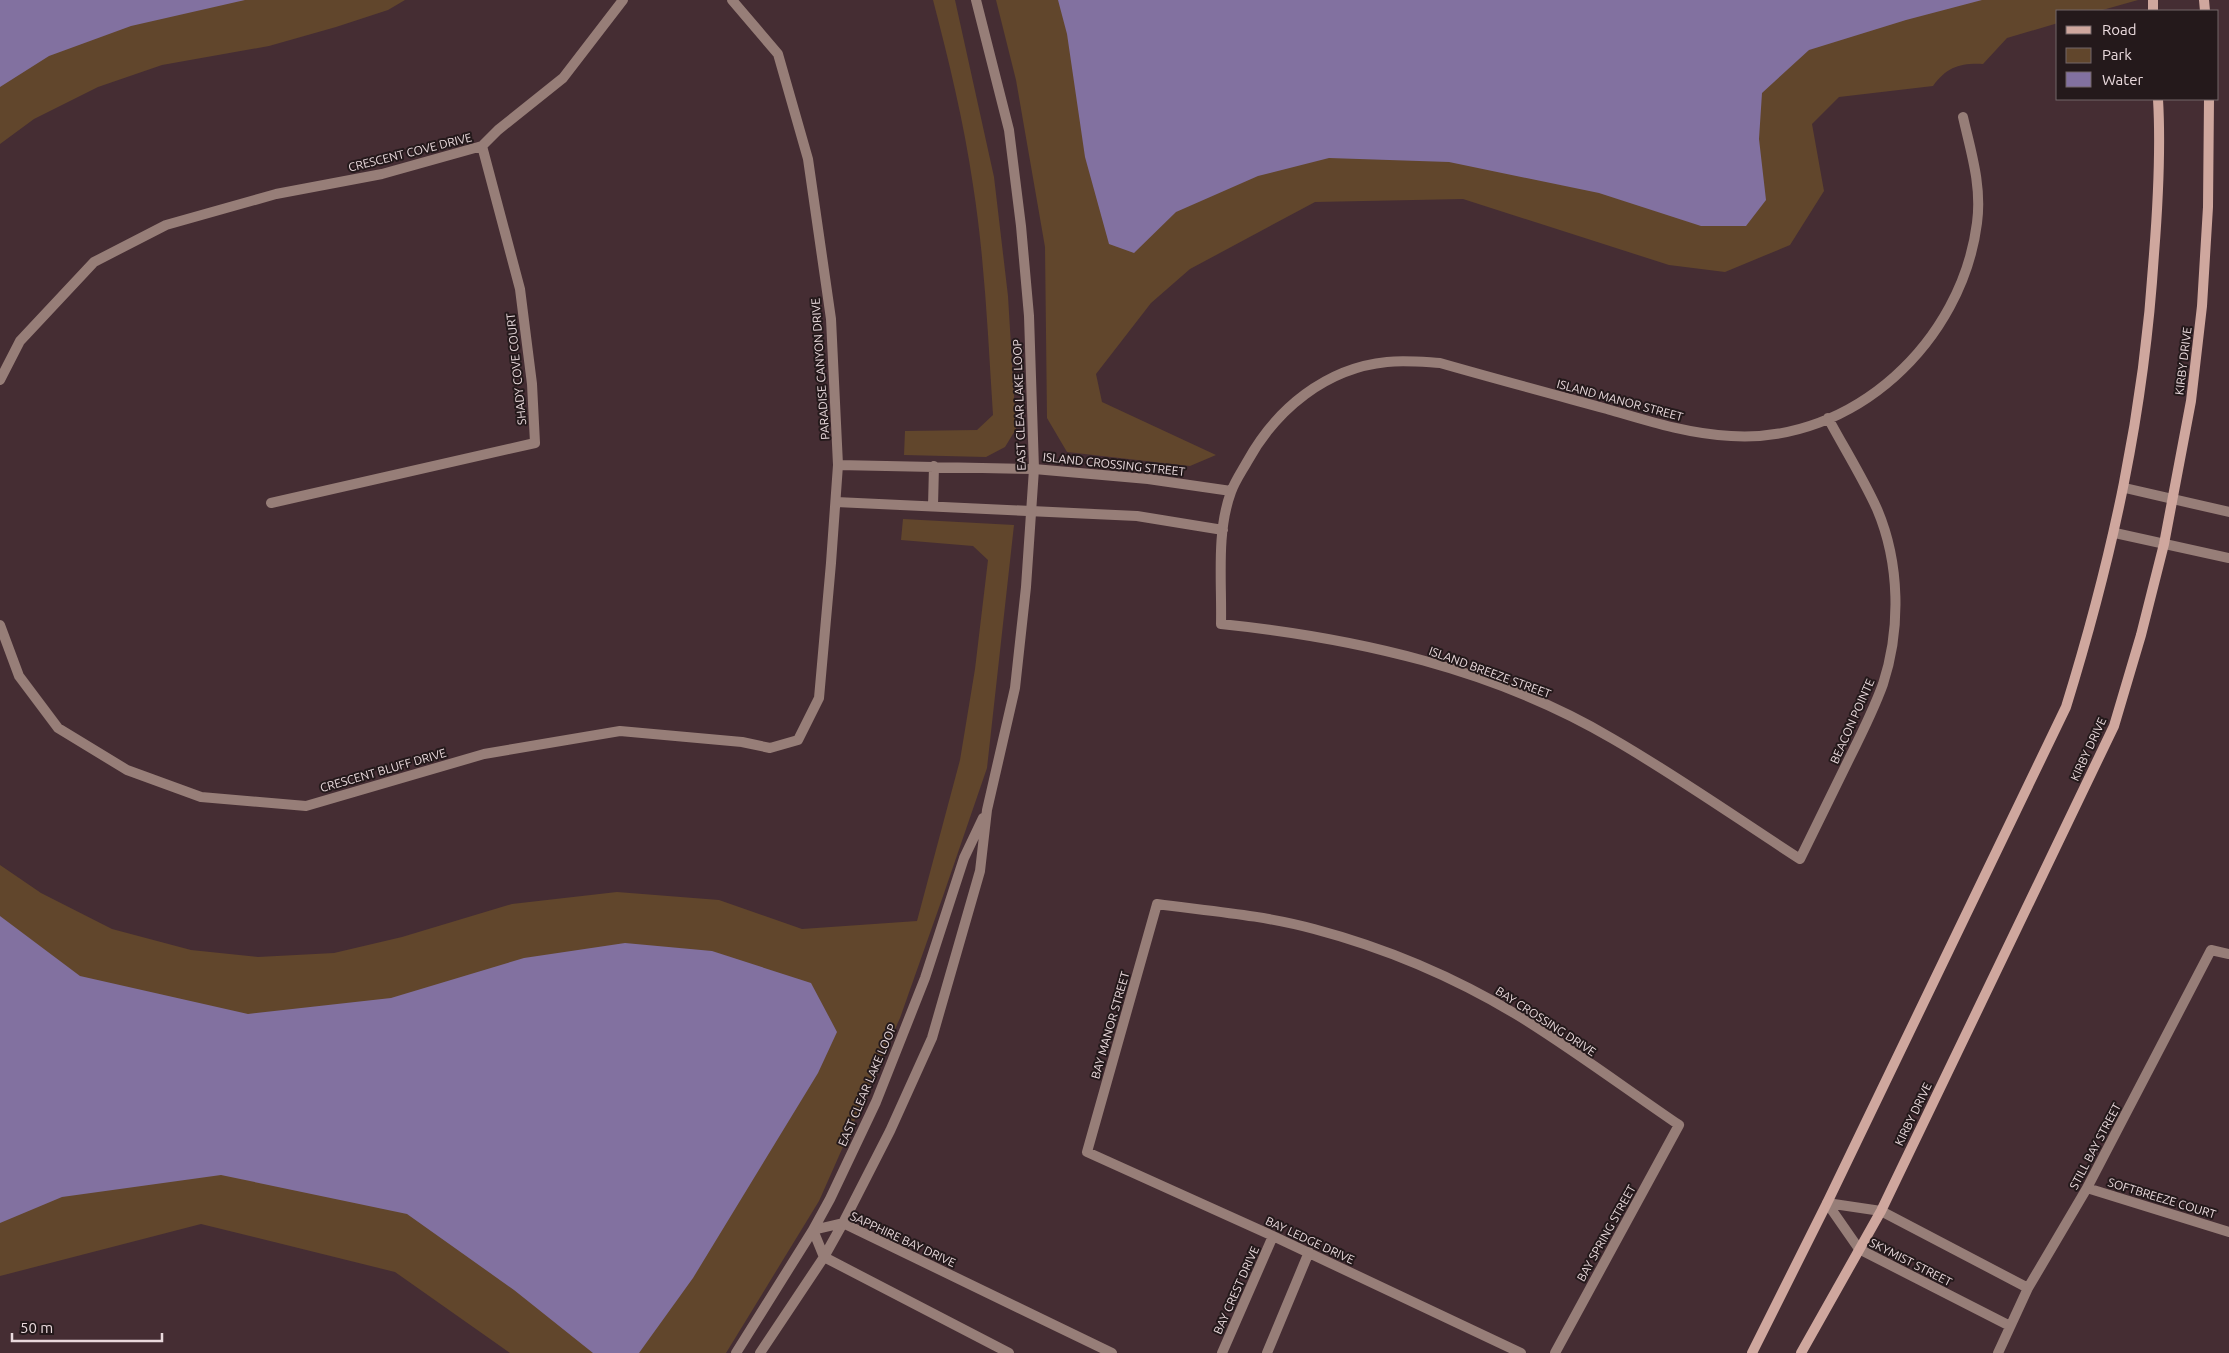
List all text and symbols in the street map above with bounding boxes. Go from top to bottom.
legend [2056,10,2219,100]
text: Road [2102,21,2137,38]
text: Park [2102,46,2132,63]
text: Water [2102,71,2143,88]
street label: CRESCENT COVE DRIVE [347,130,473,174]
street label: PARADISE CANYON DRIVE [809,297,831,440]
street label: SHADY COVE COURT [504,312,528,426]
street label: KIRBY DRIVE [2172,326,2194,396]
street label: EAST CLEAR LAKE LOOP [1010,339,1028,471]
street label: ISLAND MANOR STREET [1555,377,1685,423]
street label: ISLAND CROSSING STREET [1042,450,1186,478]
street label: ISLAND BREEZE STREET [1427,644,1553,700]
street label: BEACON POINTE [1827,676,1877,765]
street label: KIRBY DRIVE [2068,715,2108,783]
street label: CRESCENT BLUFF DRIVE [318,746,448,794]
street label: BAY MANOR STREET [1088,969,1132,1080]
street label: BAY CROSSING DRIVE [1494,984,1599,1058]
street label: EAST CLEAR LAKE LOOP [835,1022,899,1148]
street label: KIRBY DRIVE [1892,1080,1934,1148]
street label: STILL BAY STREET [2067,1100,2123,1191]
street label: SOFTBREEZE COURT [2106,1175,2218,1221]
street label: BAY SPRING STREET [1574,1182,1638,1283]
street label: SAPPHIRE BAY DRIVE [848,1209,958,1269]
street label: BAY LEDGE DRIVE [1264,1214,1357,1266]
street label: SKYMIST STREET [1868,1236,1955,1288]
street label: BAY CREST DRIVE [1211,1244,1261,1336]
scale bar [12,1310,162,1342]
text: 50 m [20,1319,53,1336]

